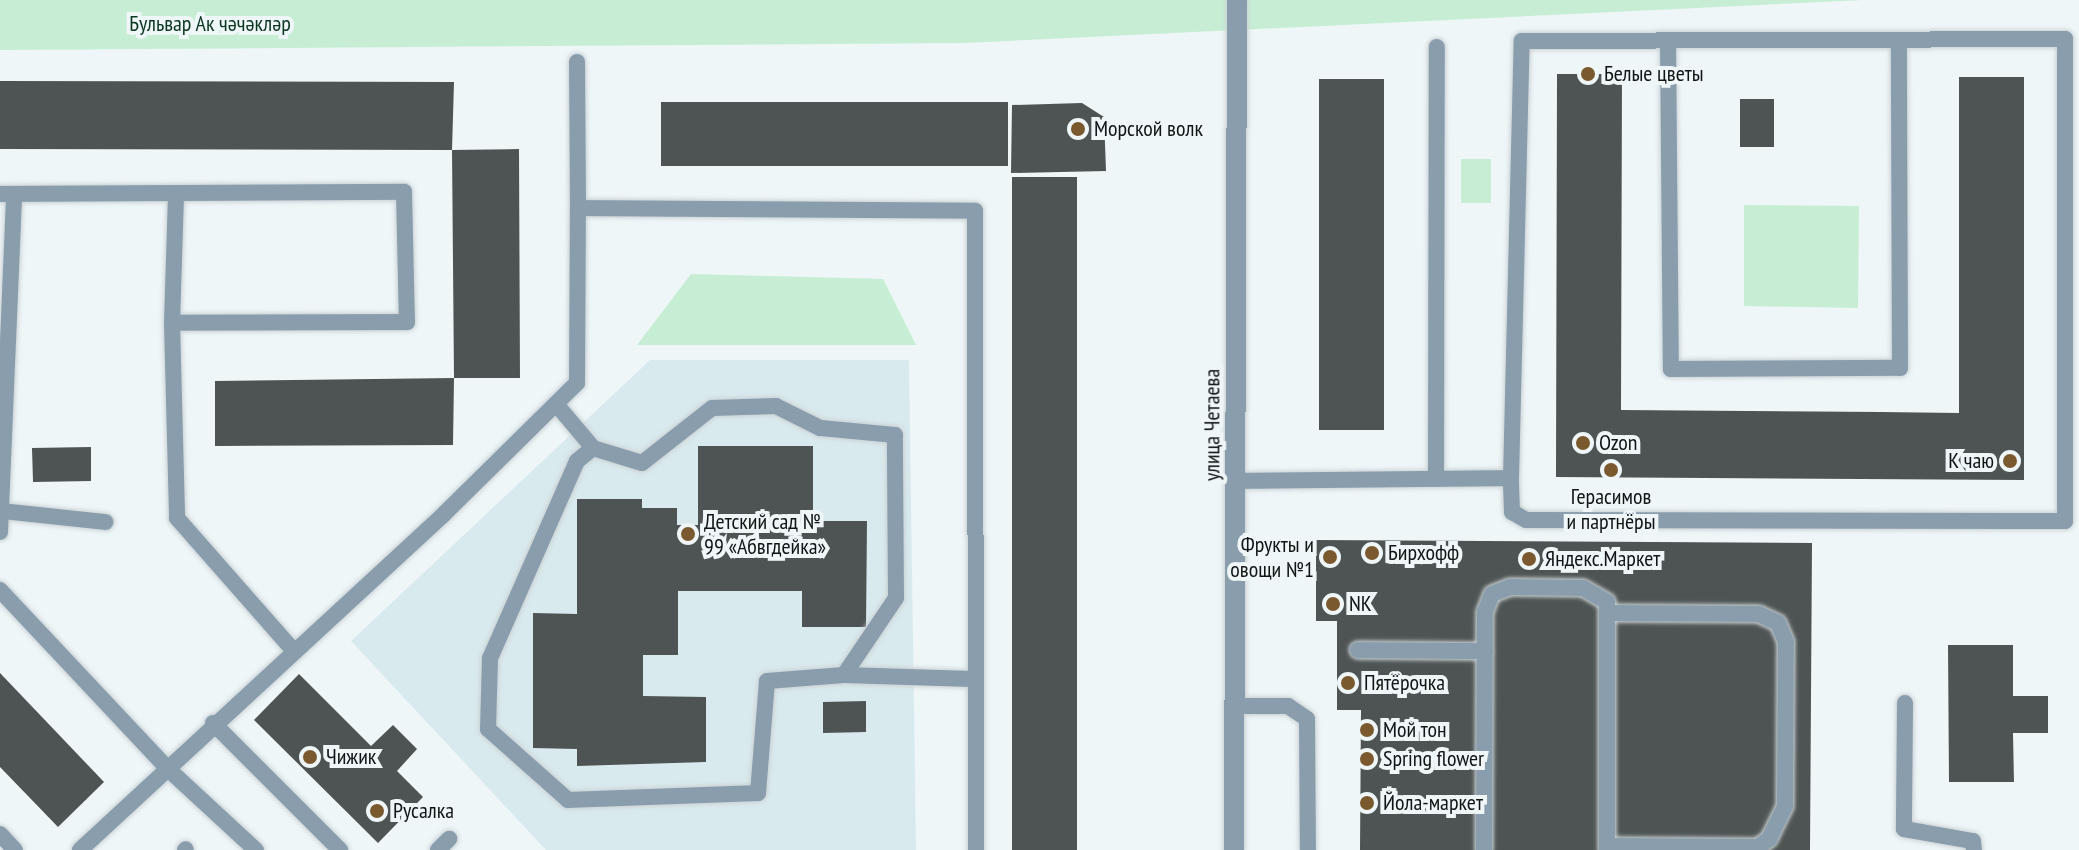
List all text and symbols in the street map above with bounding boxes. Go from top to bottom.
park label: Бульвар Ак чәчәкләр [129,11,291,37]
place label: Белые цветы [1604,61,1704,87]
marker: Белые цветы [1579,65,1597,83]
place label: Морской волк [1094,116,1203,142]
marker: Морской волк [1069,120,1087,138]
street label: улица Четаева [1199,369,1225,481]
place label: Ozon [1599,430,1638,456]
marker: Ozon [1574,434,1592,452]
place label: К чаю [1948,448,1994,474]
marker: К чаю [2001,452,2019,470]
marker: Герасимов и партнёры [1602,461,1620,479]
place label: Герасимов и партнёры [1567,483,1655,534]
place label: Детский сад № 99 «Абвгдейка» [704,508,826,560]
marker: Детский сад № 99 «Абвгдейка» [679,525,697,543]
place label: Фрукты и овощи №1 [1230,531,1314,582]
place label: Бирхофф [1388,540,1459,566]
marker: Бирхофф [1363,544,1381,562]
place label: Яндекс.Маркет [1545,546,1660,572]
marker: Фрукты и овощи №1 [1321,548,1339,566]
marker: Яндекс.Маркет [1520,550,1538,568]
place label: NK [1349,591,1372,617]
marker: NK [1324,595,1342,613]
place label: Пятёрочка [1364,670,1445,696]
marker: Пятёрочка [1339,674,1357,692]
place label: Мой тон [1383,717,1447,743]
marker: Мой тон [1358,721,1376,739]
place label: Чижик [326,744,376,770]
place label: Spring flower [1383,746,1484,772]
marker: Чижик [301,748,319,766]
marker: Spring flower [1358,750,1376,768]
place label: Йола-маркет [1383,790,1483,816]
marker: Йола-маркет [1358,794,1376,812]
place label: Русалка [393,798,454,824]
marker: Русалка [368,802,386,820]

